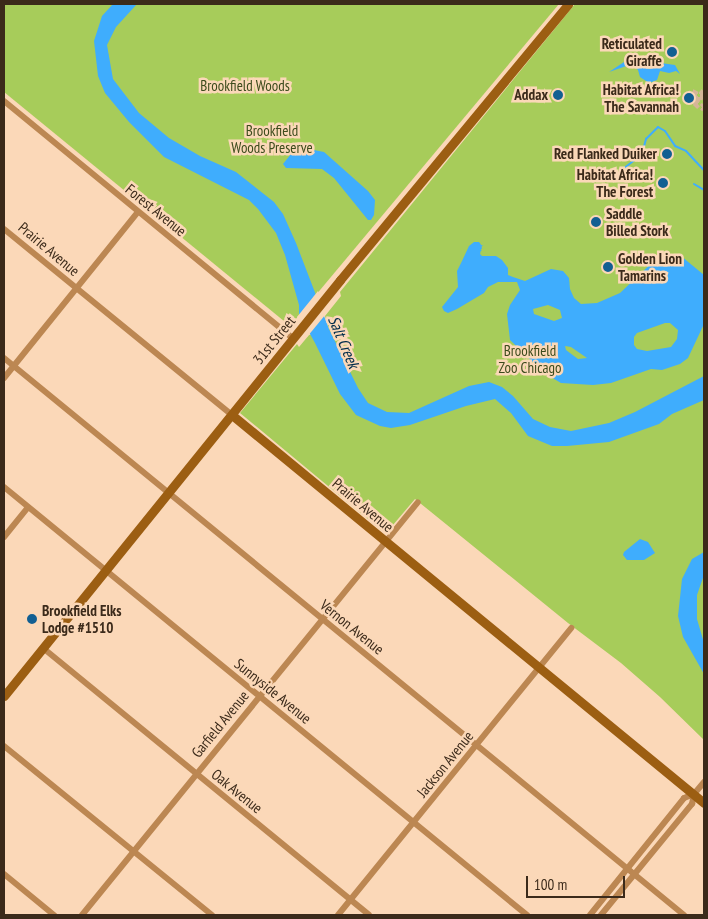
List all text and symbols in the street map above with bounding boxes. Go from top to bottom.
place label: Reticulated Giraffe [602,34,662,69]
marker: Reticulated Giraffe [666,46,678,58]
park label: Brookfield Woods [200,77,290,95]
place label: Habitat Africa! The Savannah [602,80,679,115]
place label: Addax [514,86,548,104]
marker: Addax [552,89,564,101]
marker: Habitat Africa! The Savannah [683,92,695,104]
park label: Brookfield Woods Preserve [231,121,313,156]
place label: Red Flanked Duiker [554,145,657,163]
marker: Red Flanked Duiker [661,148,673,160]
place label: Habitat Africa! The Forest [576,165,653,200]
marker: Habitat Africa! The Forest [657,177,669,189]
street label: Forest Avenue [122,180,190,240]
place label: Saddle Billed Stork [606,204,668,239]
marker: Saddle Billed Stork [590,216,602,228]
street label: Prairie Avenue [15,218,83,280]
place label: Golden Lion Tamarins [618,249,682,284]
marker: Golden Lion Tamarins [602,261,614,273]
street label: 31st Street [249,312,299,368]
water label: Salt Creek [324,313,364,371]
park label: Brookfield Zoo Chicago [498,341,562,376]
street label: Prairie Avenue [329,474,397,536]
street label: Vernon Avenue [316,596,388,658]
place label: Brookfield Elks Lodge #1510 [42,601,122,636]
marker: Brookfield Elks Lodge #1510 [26,613,38,625]
street label: Sunnyside Avenue [231,654,315,728]
street label: Garfield Avenue [187,687,253,761]
street label: Jackson Avenue [413,727,477,801]
street label: Oak Avenue [208,765,266,817]
scale bar [528,866,627,898]
text: 100 m [534,875,567,894]

